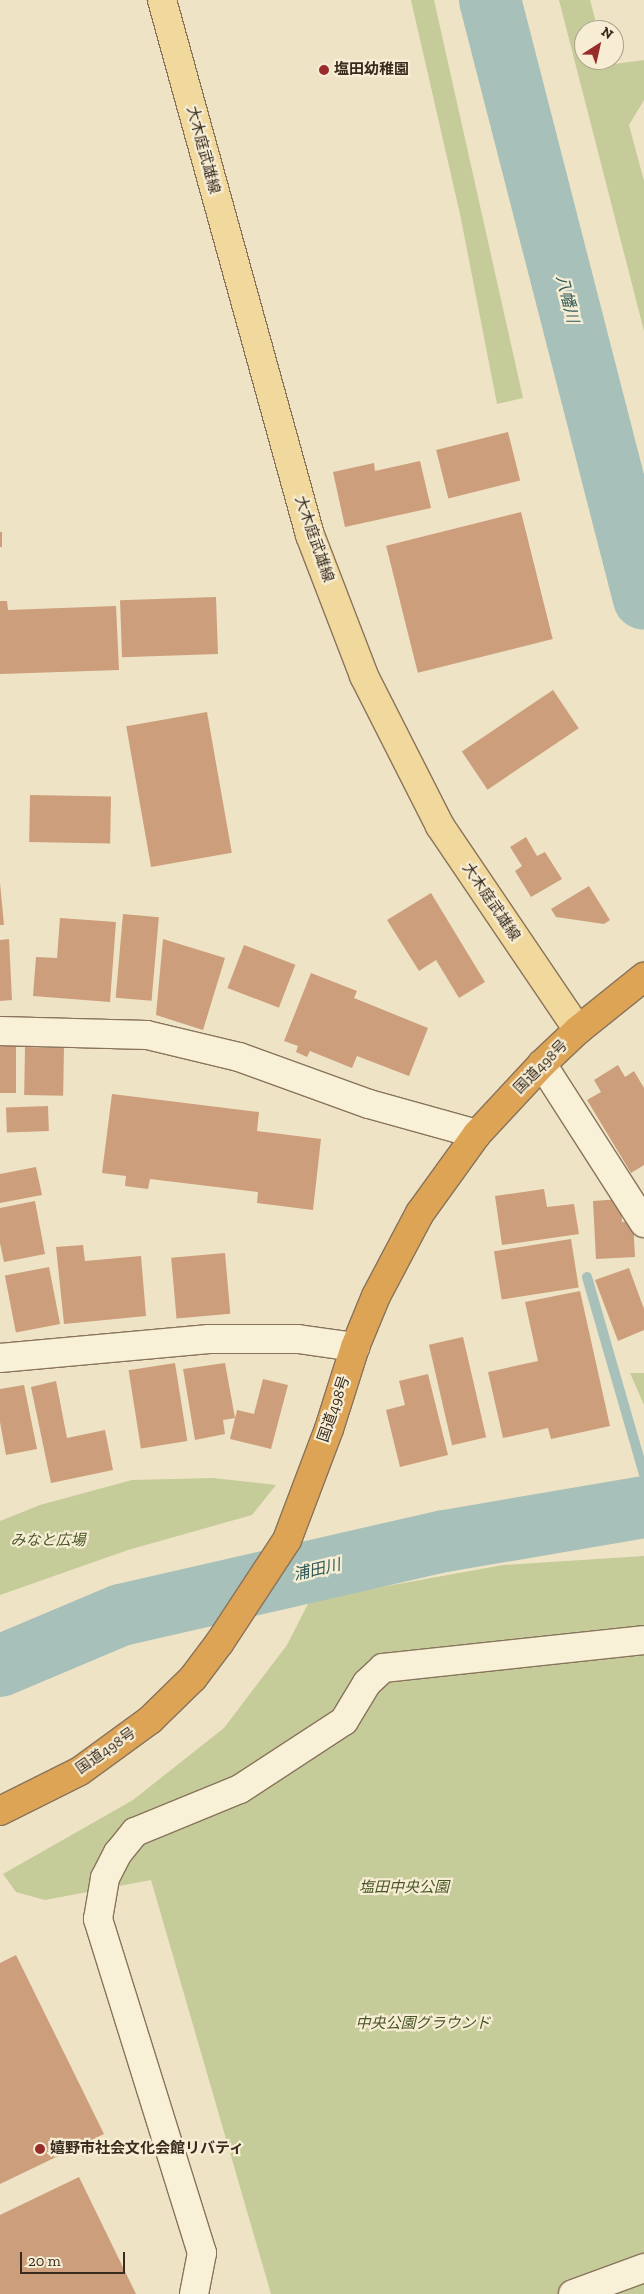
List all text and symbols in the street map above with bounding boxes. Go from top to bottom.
north arrow [574,20,624,70]
text: N [598,23,617,43]
place label: 塩田幼稚園 [334,61,409,79]
marker: 塩田幼稚園 [318,64,330,76]
street label: 大木庭武雄線 [183,104,223,196]
water label: 八幡川 [552,273,582,325]
street label: 大木庭武雄線 [291,494,337,584]
street label: 大木庭武雄線 [458,860,524,944]
street label: 国道498号 [510,1036,572,1098]
street label: 国道498号 [314,1373,354,1445]
park label: みなと広場 [11,1532,85,1550]
water label: 浦田川 [291,1555,343,1585]
street label: 国道498号 [73,1724,139,1778]
park label: 塩田中央公園 [359,1879,449,1897]
park label: 中央公園グラウンド [356,2015,490,2033]
place label: 嬉野市社会文化会館リバティ [50,2140,245,2158]
marker: 嬉野市社会文化会館リバティ [34,2143,46,2155]
scale bar [22,2242,128,2274]
text: 20 m [28,2252,61,2270]

